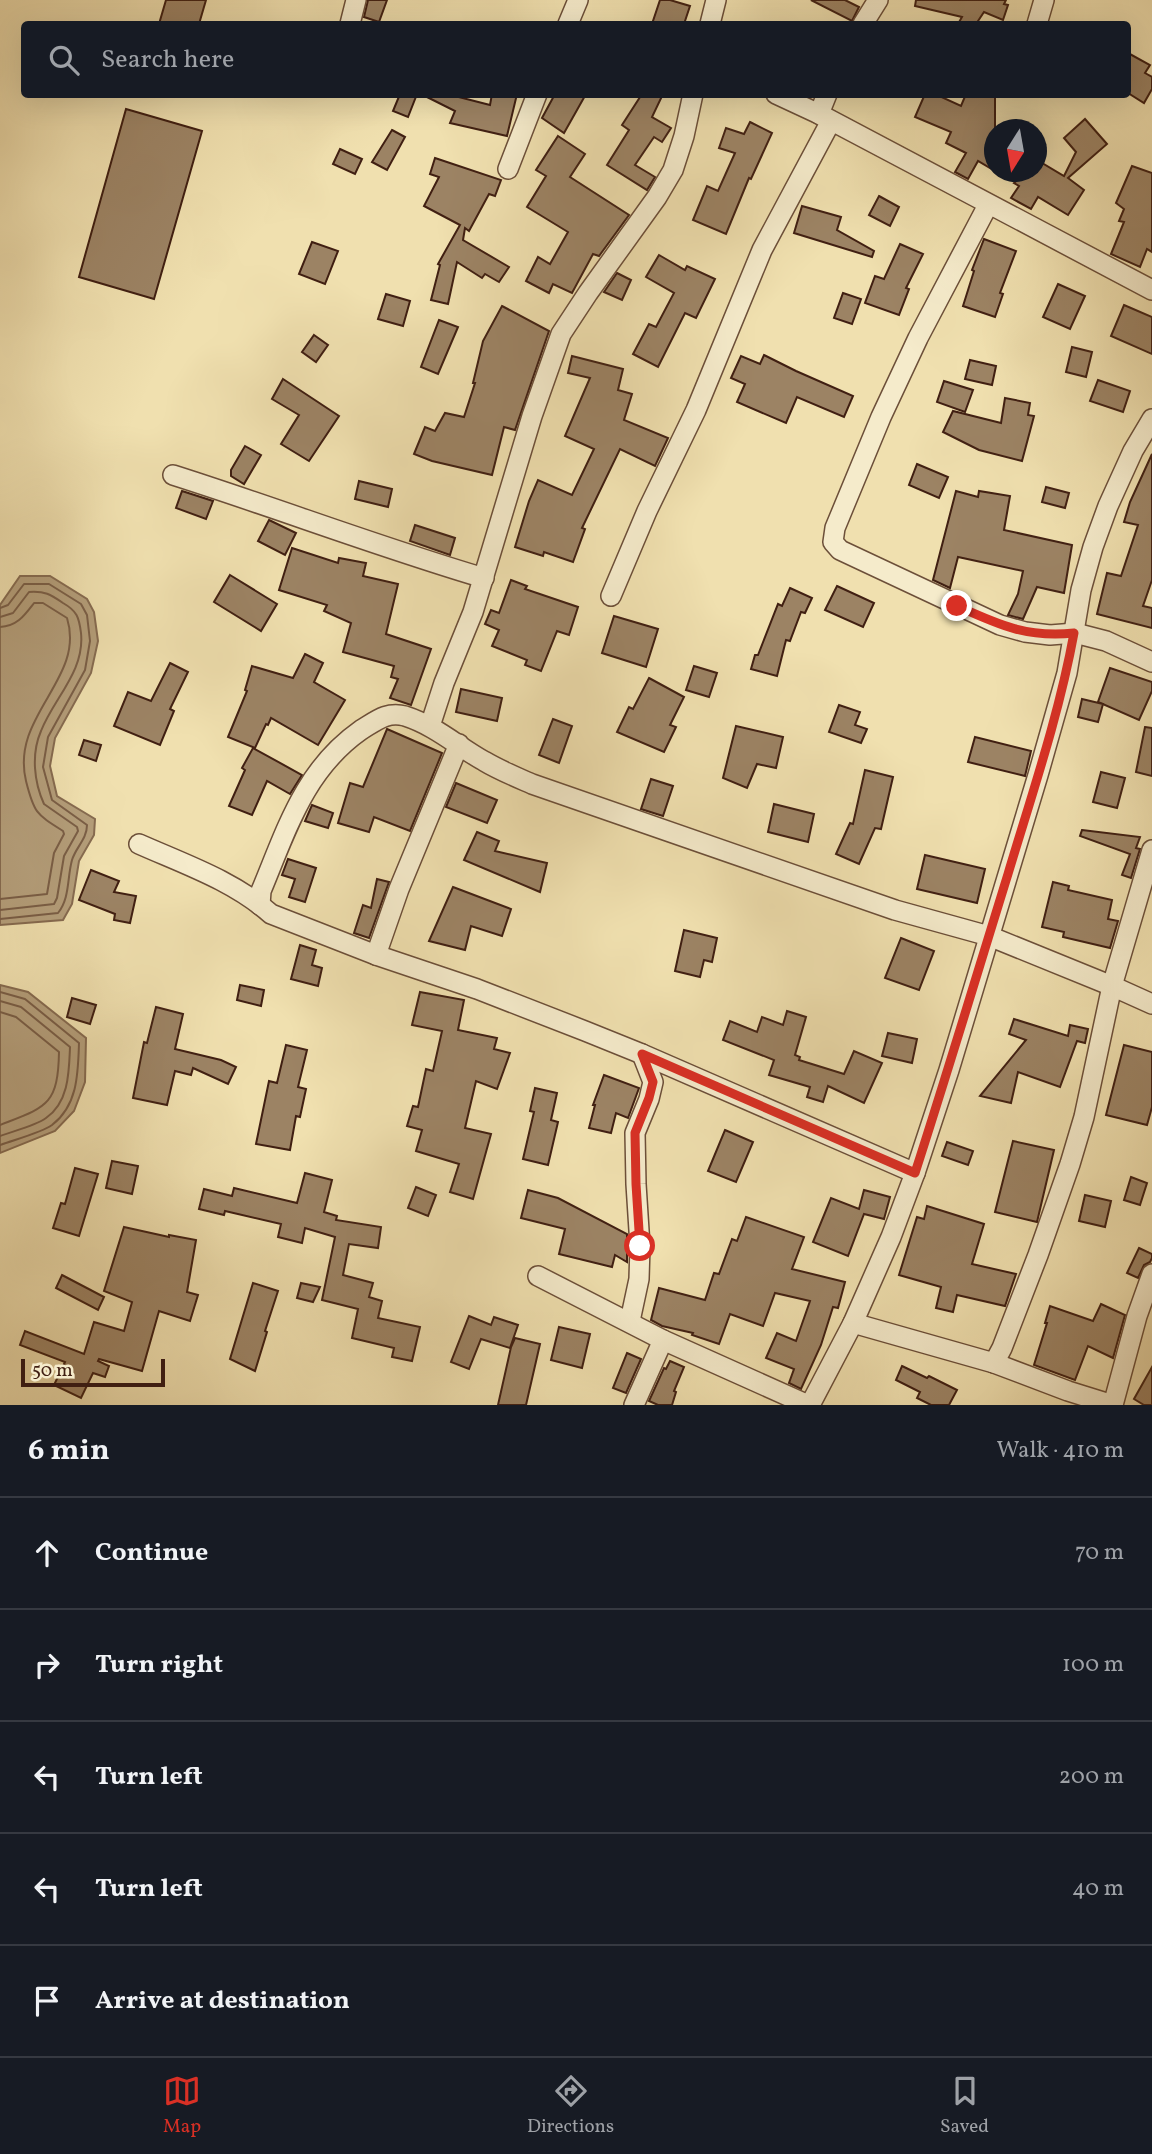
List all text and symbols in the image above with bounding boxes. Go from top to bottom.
search box [21,21,1131,98]
icon: search [45,41,83,79]
text: Search here [101,42,234,78]
north arrow [984,119,1047,182]
route end [941,590,972,621]
route start [624,1230,655,1261]
scale bar [21,1356,164,1388]
text: 50 m [32,1358,73,1384]
text: 6 min [28,1430,110,1472]
text: Walk · 410 m [997,1435,1124,1467]
icon: ahead [28,1534,66,1572]
text: Continue [95,1535,208,1571]
text: 70 m [1075,1537,1124,1569]
icon: right [28,1646,66,1684]
text: Turn right [95,1647,223,1683]
text: 100 m [1062,1649,1124,1681]
icon: left [28,1758,66,1796]
text: Turn left [95,1759,203,1795]
text: 200 m [1059,1761,1124,1793]
icon: left [28,1870,66,1908]
text: Turn left [95,1871,203,1907]
text: 40 m [1072,1873,1124,1905]
icon: arrive [28,1982,66,2020]
text: Arrive at destination [95,1983,350,2019]
tab: Map [163,2072,201,2140]
tab: Directions [527,2072,614,2140]
tab: Saved [940,2072,989,2140]

